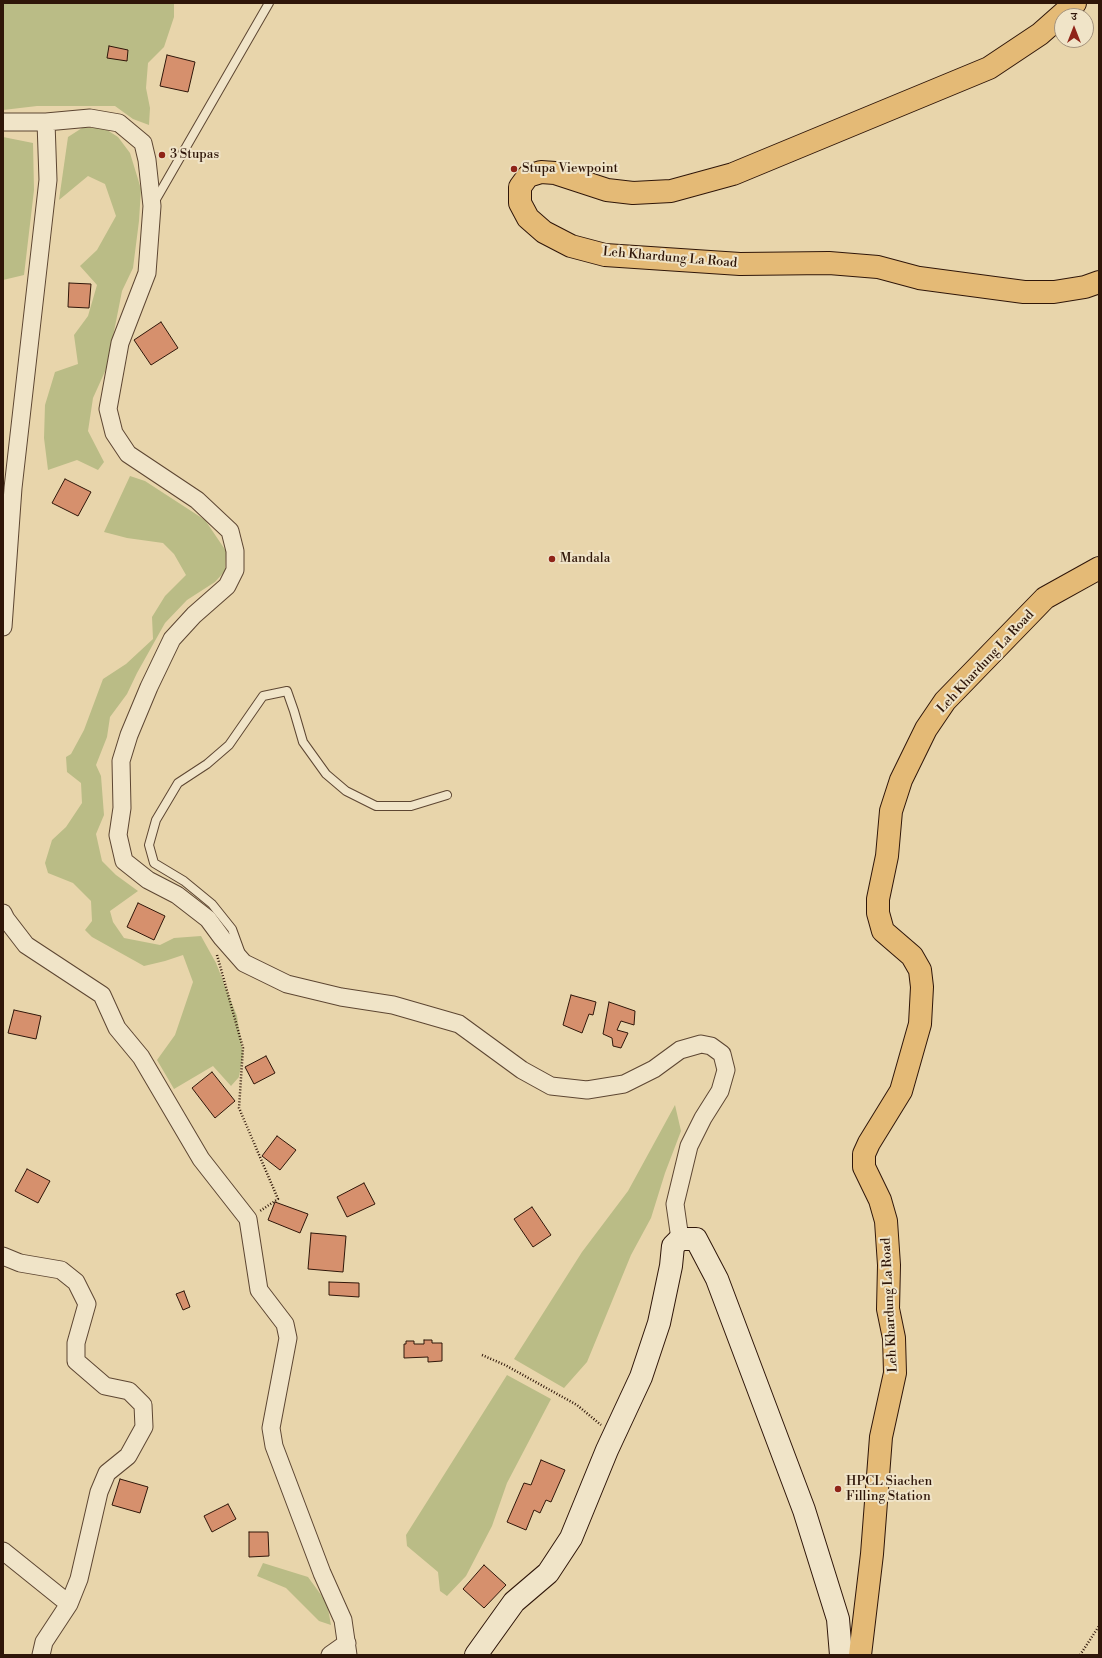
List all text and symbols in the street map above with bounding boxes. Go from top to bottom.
north arrow [1054,8,1094,48]
text: उ [1071,10,1077,24]
place label: 3 Stupas [170,147,219,163]
marker: 3 Stupas [157,150,167,160]
place label: Stupa Viewpoint [522,161,618,177]
marker: Stupa Viewpoint [509,164,519,174]
street label: Leh Khardung La Road [602,244,738,272]
place label: Mandala [560,551,610,567]
marker: Mandala [547,554,557,564]
street label: Leh Khardung La Road [934,607,1038,717]
street label: Leh Khardung La Road [879,1237,901,1373]
place label: HPCL Siachen Filling Station [846,1474,932,1505]
marker: HPCL Siachen Filling Station [833,1484,843,1494]

